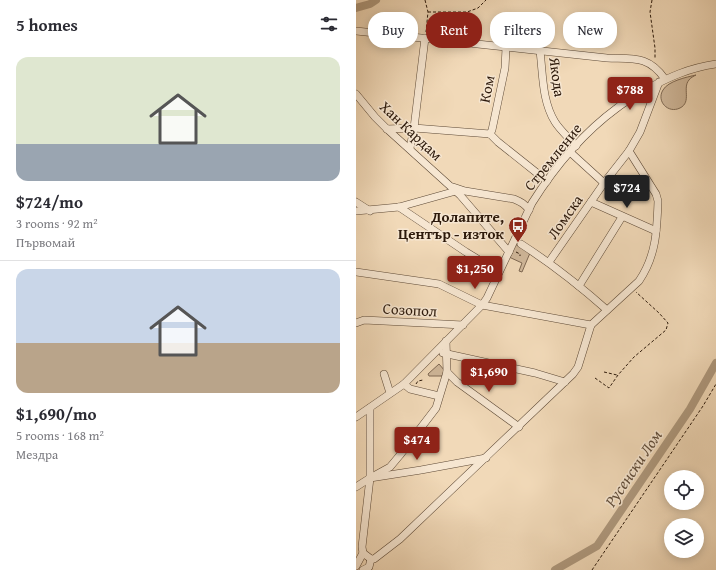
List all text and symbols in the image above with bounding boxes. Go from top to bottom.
text: 5 homes [16,12,78,37]
chip: Buy [368,12,418,48]
chip: Rent [426,12,482,48]
chip: Filters [490,12,555,48]
chip: New [563,12,617,48]
icon: filters [318,13,340,35]
street label: Якода [544,55,571,99]
street label: Ком [474,73,500,104]
pin: $788 [606,77,654,111]
text: $788 [617,80,643,99]
icon: home [142,83,214,155]
street label: Хан Кардам [375,96,448,165]
street label: Стремление [519,119,586,195]
pin: $724 [603,175,651,209]
text: $724 [614,178,640,197]
text: $724/mo [16,189,83,214]
street label: Ломска [542,190,588,243]
place label: Долапите, Център - изток [398,206,504,244]
text: 3 rooms · 92 m² [16,214,98,233]
bus stop icon: Долапите, Център - изток [507,215,529,243]
text: Първомай [16,233,75,252]
pin: $1,250 [442,256,508,290]
text: $1,250 [456,259,494,278]
icon: home [142,295,214,367]
street label: Созопол [382,298,438,321]
pin: $1,690 [456,359,522,393]
text: $1,690 [470,362,508,381]
text: $1,690/mo [16,401,97,426]
water label: Русенски Лом [598,424,668,512]
text: 5 rooms · 168 m² [16,426,104,445]
pin: $474 [393,427,441,461]
text: $474 [404,430,430,449]
text: Мездра [16,445,58,464]
map controls [664,470,704,558]
button: locate [664,470,704,510]
button: layers [664,518,704,558]

